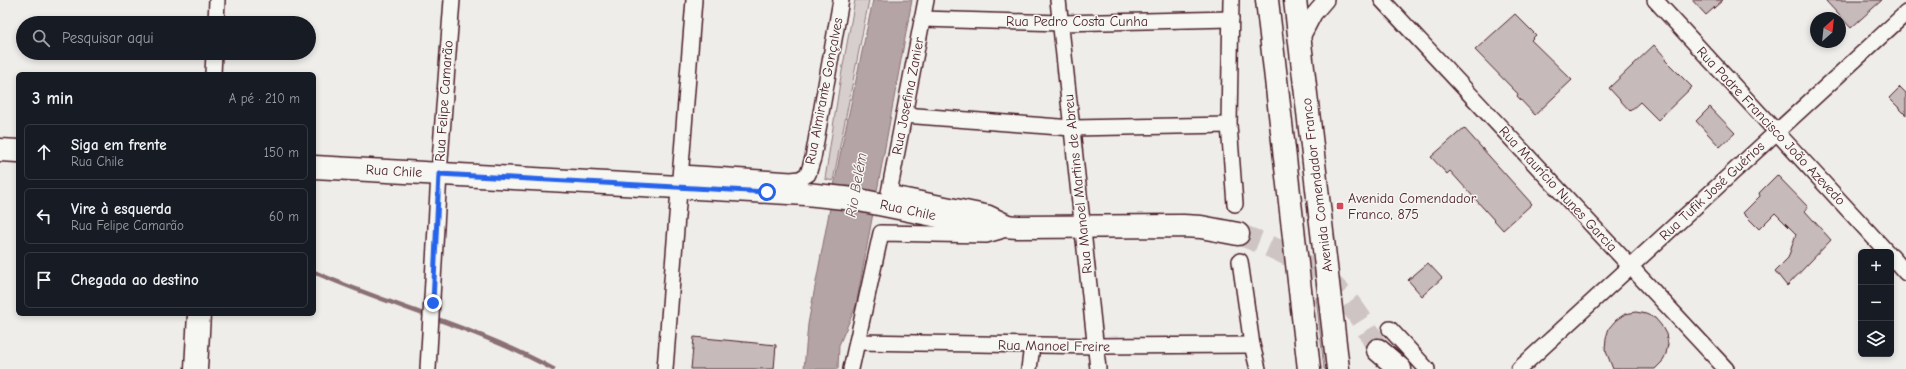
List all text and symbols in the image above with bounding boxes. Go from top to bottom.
north arrow [1810,12,1846,48]
street label: Rua Pedro Costa Cunha [1006,13,1148,30]
search box [16,16,316,60]
street label: Rua Almirante Gonçalves [801,16,847,166]
icon: search [30,27,52,49]
text: Pesquisar aqui [62,29,154,47]
street label: Rua Josefina Zanier [888,35,928,156]
street label: Rua Felipe Camarão [431,40,457,162]
street label: Rua Padre Francisco João Azevedo [1693,43,1849,209]
text: 3 min [32,89,73,108]
text: A pé · 210 m [229,91,300,106]
street label: Rua Manoel Martins de Abreu [1060,93,1096,275]
street label: Avenida Comendador Franco [1298,97,1336,273]
street label: Rua Maurício Nunes Garcia [1495,123,1621,255]
text: Siga em frente [71,136,167,154]
street label: Rua Tufik José Guérios [1656,138,1768,244]
icon: ahead [33,141,55,163]
text: 150 m [264,145,299,160]
water label: Rio Belém [841,151,871,219]
text: Rua Chile [71,154,124,169]
street label: Rua Chile [365,161,423,181]
route start [758,183,776,201]
place label: Avenida Comendador Franco, 875 [1348,190,1477,223]
street label: Rua Chile [878,196,938,224]
text: Vire à esquerda [71,200,172,218]
marker: Avenida Comendador Franco, 875 [1335,201,1345,211]
icon: left [33,205,55,227]
text: 60 m [269,209,299,224]
text: Rua Felipe Camarão [71,218,184,233]
map controls [1858,249,1894,357]
button: + [1858,249,1894,285]
icon: arrive [33,269,55,291]
text: Chegada ao destino [71,271,199,289]
button: − [1858,285,1894,321]
route end [424,294,442,312]
button: layers [1858,321,1894,357]
street label: Rua Manoel Freire [998,337,1110,355]

